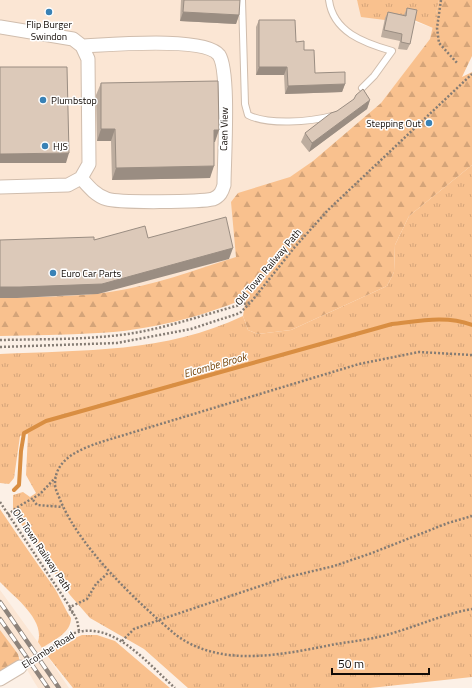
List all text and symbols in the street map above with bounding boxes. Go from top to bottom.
marker: Flip Burger Swindon [44,7,54,17]
place label: Flip Burger Swindon [26,17,72,44]
place label: Plumbstop [51,93,97,108]
marker: Plumbstop [38,95,48,105]
street label: Caen View [216,107,232,151]
place label: Stepping Out [366,116,421,131]
marker: Stepping Out [424,118,434,128]
place label: HJS [53,139,68,154]
marker: HJS [40,141,50,151]
street label: Old Town Railway Path [231,225,305,309]
place label: Euro Car Parts [61,266,122,281]
marker: Euro Car Parts [48,268,58,278]
water label: Elcombe Brook [182,348,249,382]
street label: Old Town Railway Path [9,506,75,594]
street label: Elcombe Road [19,628,77,672]
scale bar [332,650,429,676]
text: 50 m [338,654,364,673]

